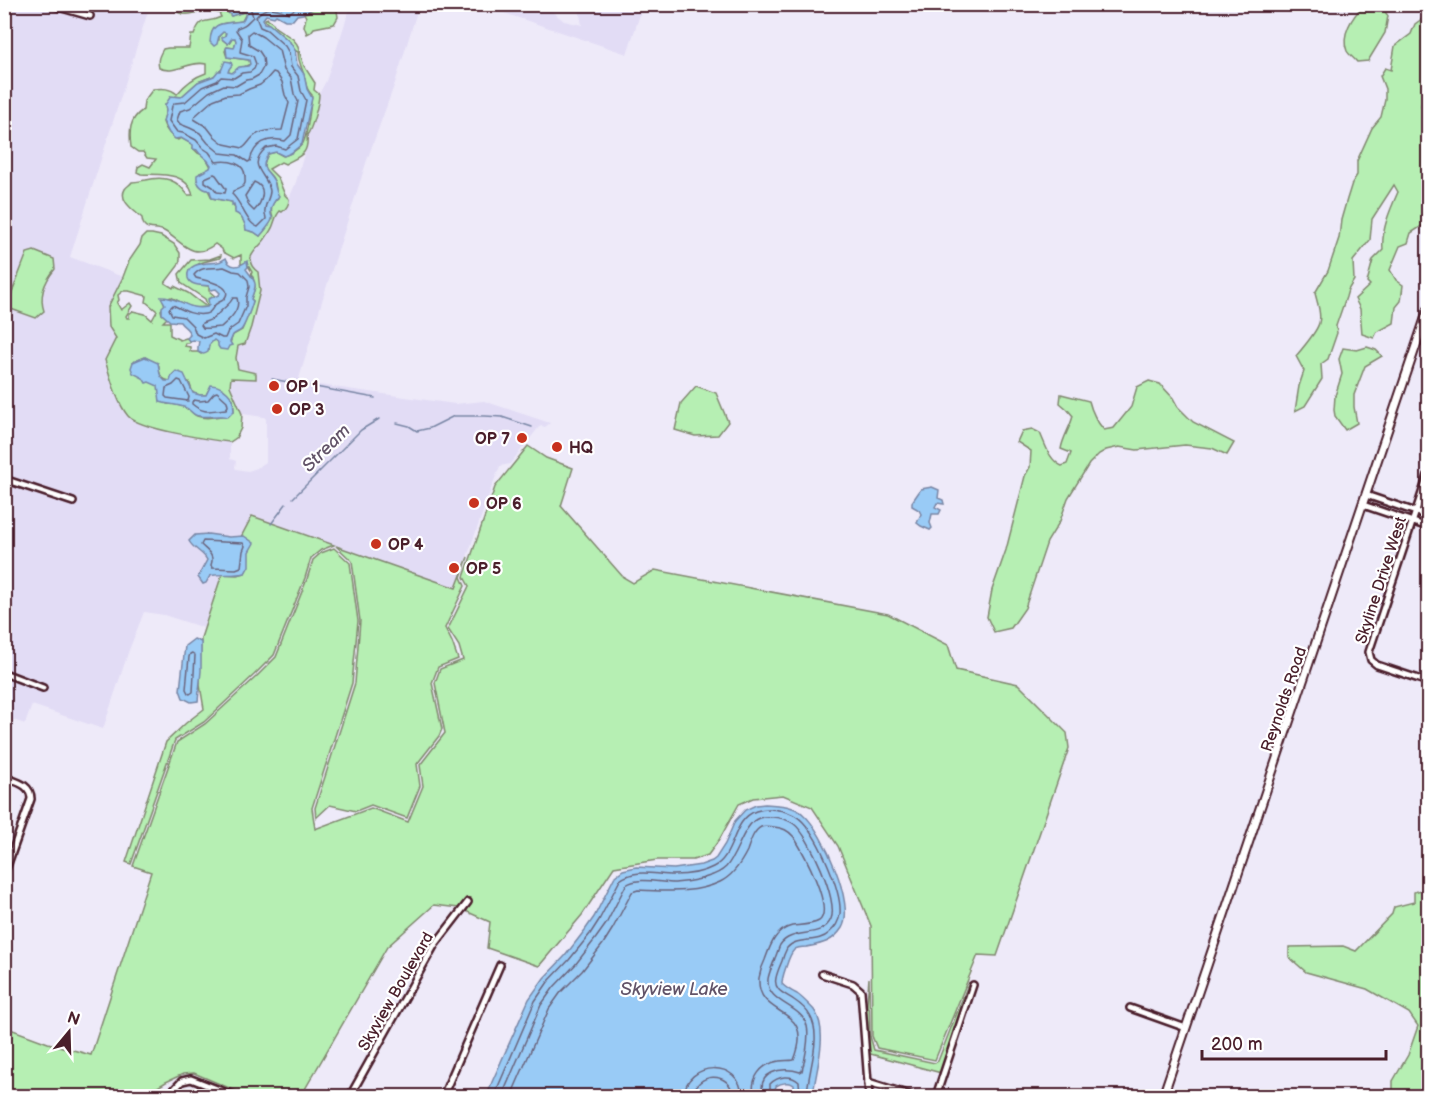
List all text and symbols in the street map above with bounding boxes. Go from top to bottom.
place label: OP 1 [286,378,319,397]
marker: OP 1 [267,379,281,393]
place label: OP 3 [289,401,324,420]
marker: OP 3 [270,402,284,416]
water label: Stream [298,420,355,477]
place label: OP 7 [475,430,510,449]
marker: OP 7 [515,431,529,445]
place label: HQ [569,439,593,458]
marker: HQ [550,440,564,454]
place label: OP 6 [486,495,522,514]
marker: OP 6 [467,496,481,510]
street label: Skyline Drive West [1352,514,1411,646]
place label: OP 4 [388,536,424,555]
marker: OP 4 [369,537,383,551]
place label: OP 5 [466,560,501,579]
marker: OP 5 [447,561,461,575]
street label: Reynolds Road [1258,645,1311,754]
street label: Skyview Boulevard [355,929,438,1055]
water label: Skyview Lake [620,979,728,1000]
north arrow [39,1002,99,1062]
text: N [65,1008,82,1030]
scale bar [1202,1023,1386,1061]
text: 200 m [1211,1034,1263,1055]

